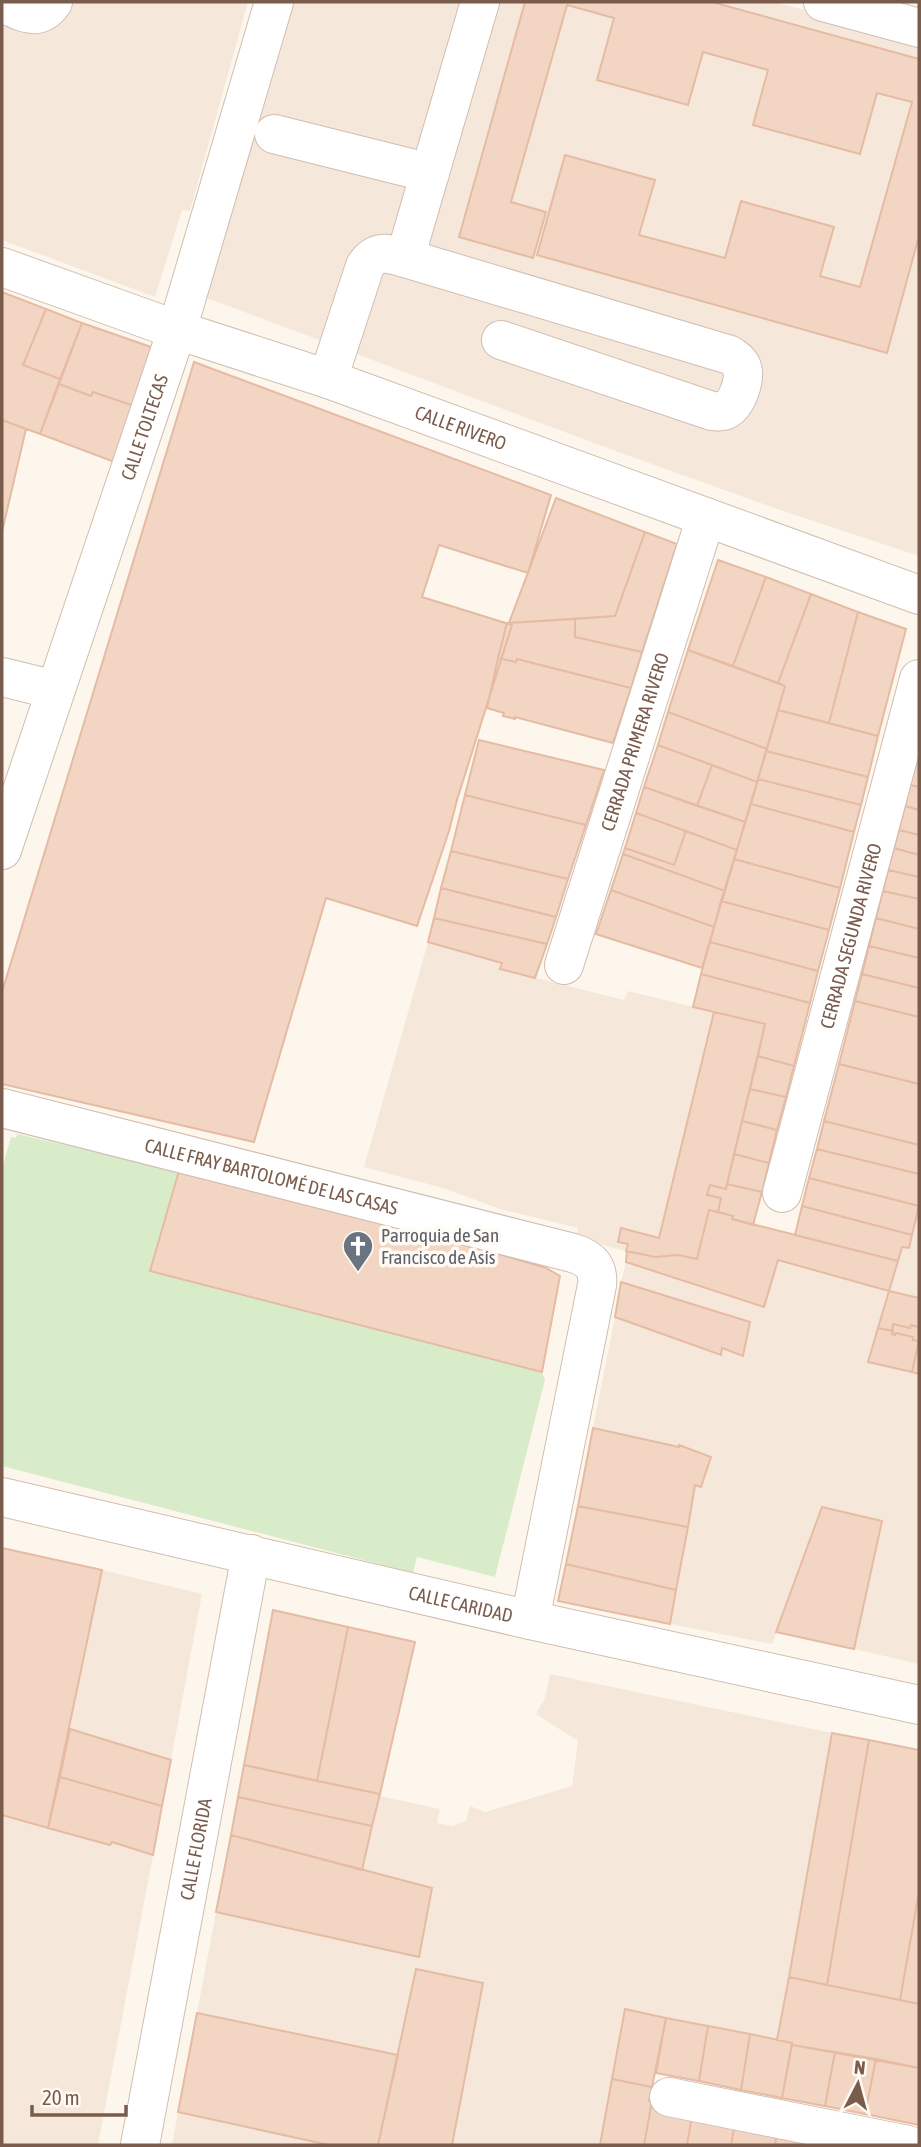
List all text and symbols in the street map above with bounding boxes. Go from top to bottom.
street label: CALLE TOLTECAS [116,371,172,483]
street label: CALLE RIVERO [412,401,509,454]
street label: CERRADA PRIMERA RIVERO [596,650,673,834]
street label: CERRADA SEGUNDA RIVERO [815,841,886,1031]
street label: CALLE FRAY BARTOLOMÉ DE LAS CASAS [143,1134,400,1219]
place label: Parroquia de San Francisco de Asís [381,1224,499,1268]
church icon: Parroquia de San Francisco de Asís [341,1229,375,1273]
street label: CALLE CARIDAD [407,1581,515,1627]
street label: CALLE FLORIDA [175,1796,216,1902]
north arrow [823,2049,893,2119]
text: N [853,2056,867,2079]
scale bar [32,2074,126,2118]
text: 20 m [42,2085,80,2109]

